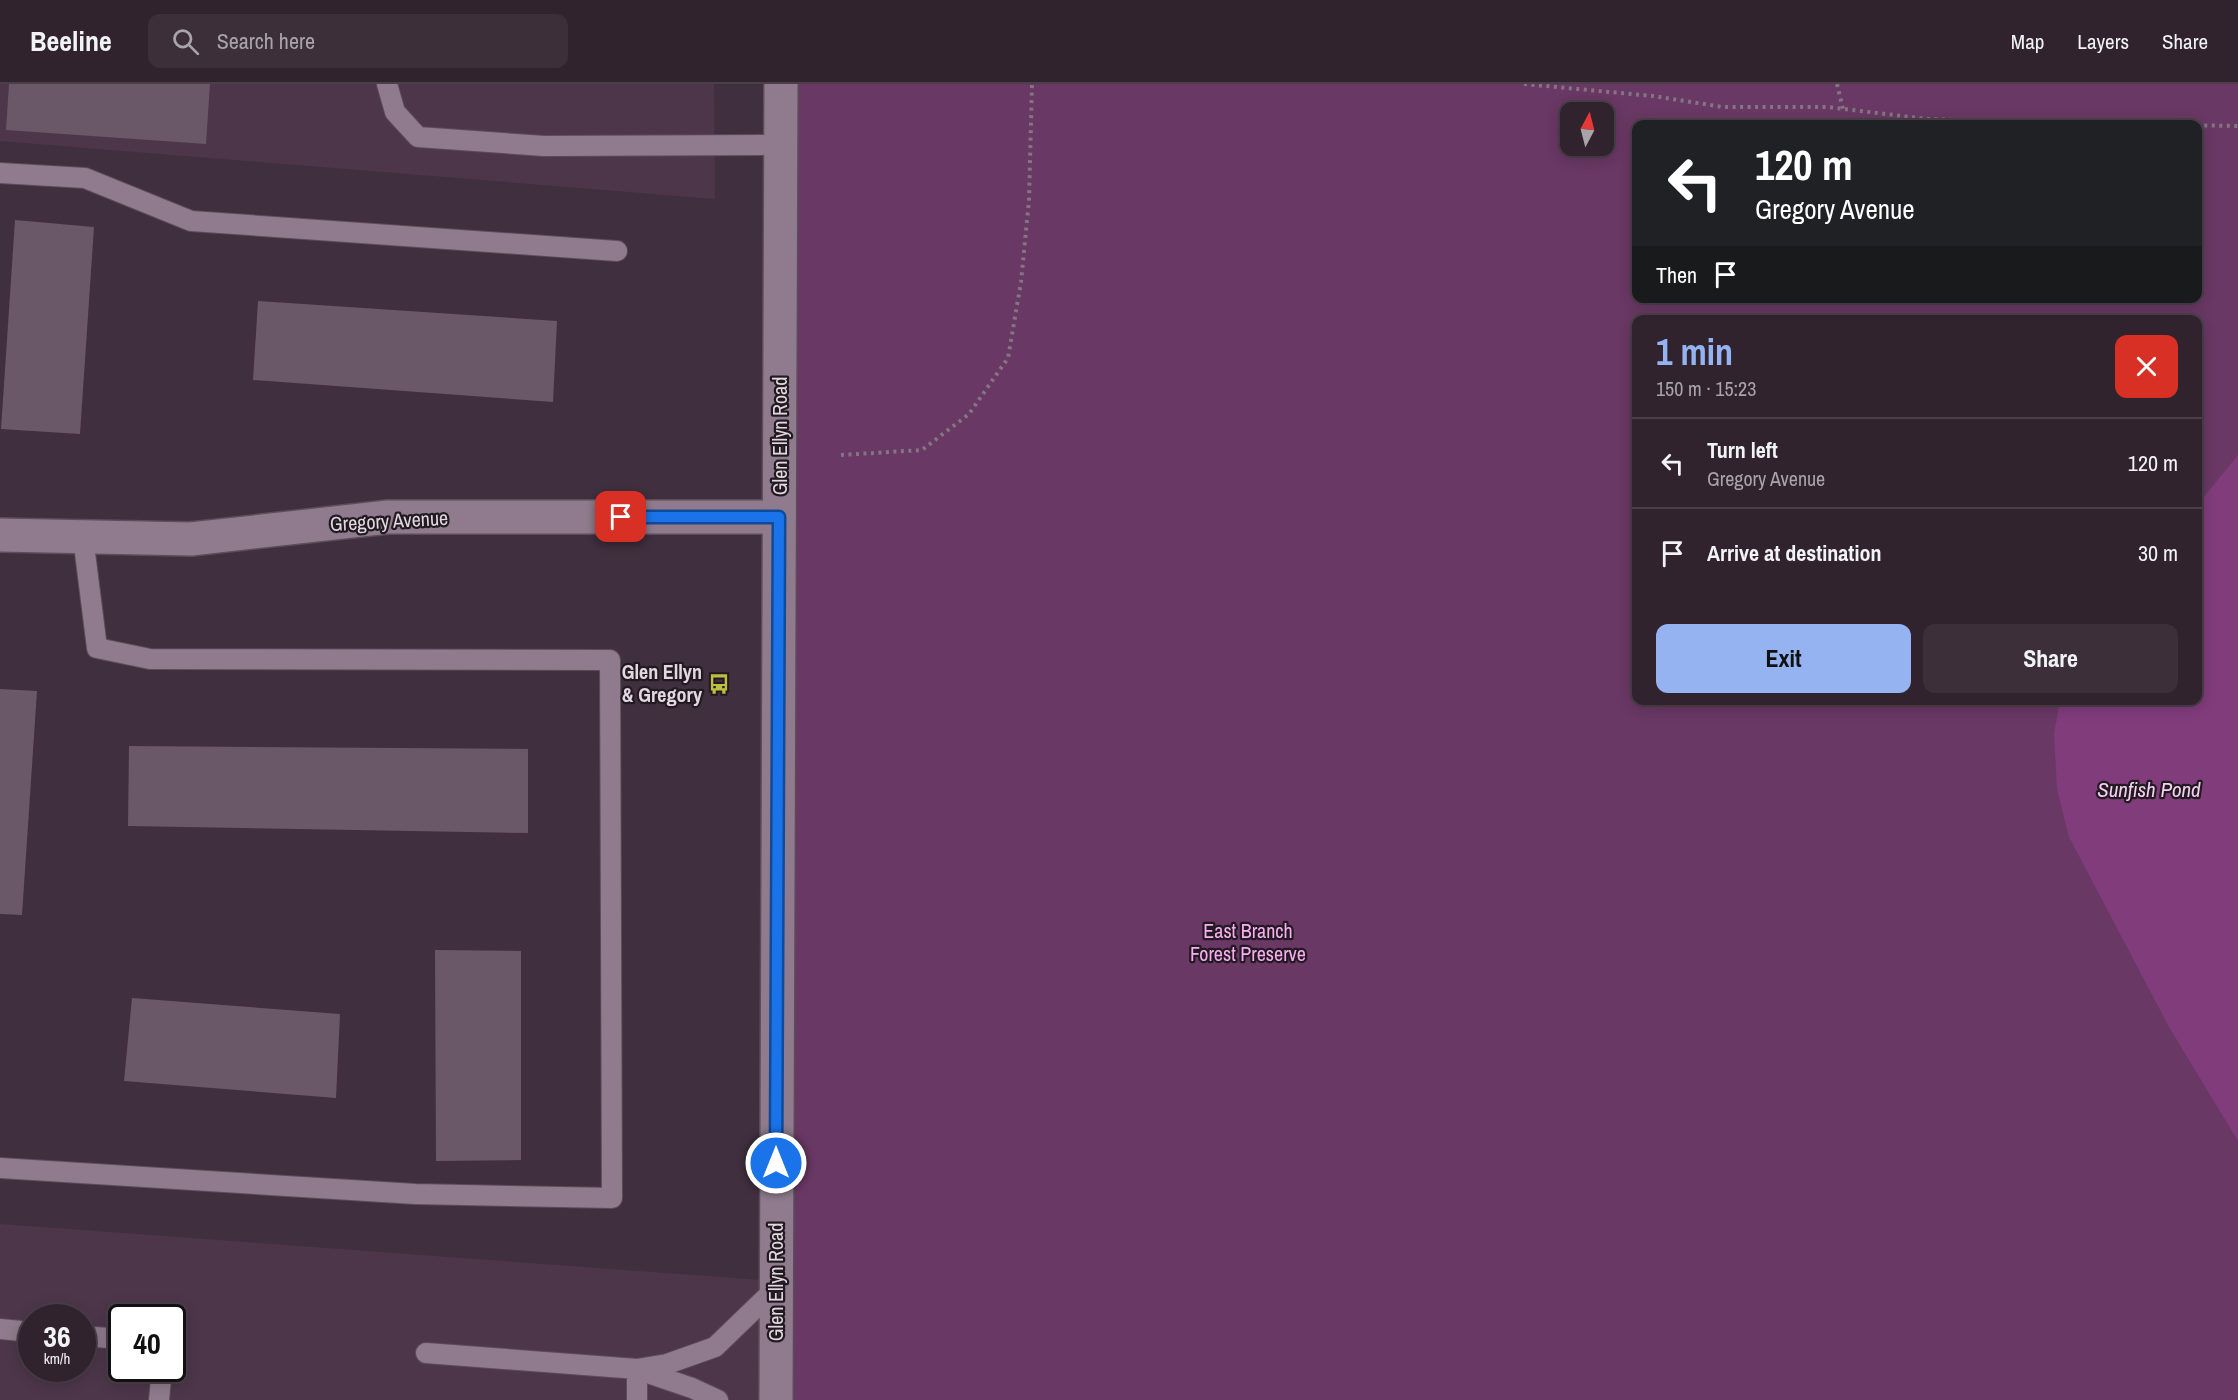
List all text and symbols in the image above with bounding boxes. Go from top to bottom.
search box [148,14,568,68]
text: Beeline [30,22,112,60]
icon: search [169,25,202,58]
text: Search here [217,26,315,56]
text: Map [2011,27,2044,56]
text: Layers [2077,27,2129,56]
text: Share [2162,27,2208,56]
north arrow [1560,102,1614,156]
map controls [1560,102,1614,156]
text: 120 m [1755,137,1853,193]
icon: left [1656,144,1734,222]
text: Gregory Avenue [1755,191,1915,227]
icon: arrive [1709,258,1742,291]
text: Then [1656,260,1697,290]
text: 1 min [1656,328,1733,376]
button: close [2115,335,2178,398]
text: 150 m · 15:23 [1656,375,1756,402]
street label: Glen Ellyn Road [766,377,793,495]
text: Turn left [1707,435,1778,465]
icon: left [1656,447,1689,480]
text: 120 m [2128,448,2178,478]
text: Gregory Avenue [1707,465,1825,492]
pin [595,491,646,542]
icon: arrive [604,500,637,533]
street label: Gregory Avenue [329,504,449,537]
icon: arrive [1656,537,1689,570]
text: Arrive at destination [1707,538,1881,568]
text: 30 m [2138,538,2178,568]
button: Exit [1656,624,1911,693]
button: Share [1923,624,2178,693]
place label: Glen Ellyn & Gregory [622,658,703,708]
bus stop icon: Glen Ellyn & Gregory [707,672,731,696]
water label: Sunfish Pond [2097,775,2201,804]
park label: East Branch Forest Preserve [1190,917,1306,967]
position arrow [744,1131,808,1195]
street label: Glen Ellyn Road [762,1223,789,1341]
speed limit sign: 40 [108,1304,186,1382]
text: 36 [43,1316,71,1356]
text: km/h [44,1348,70,1369]

